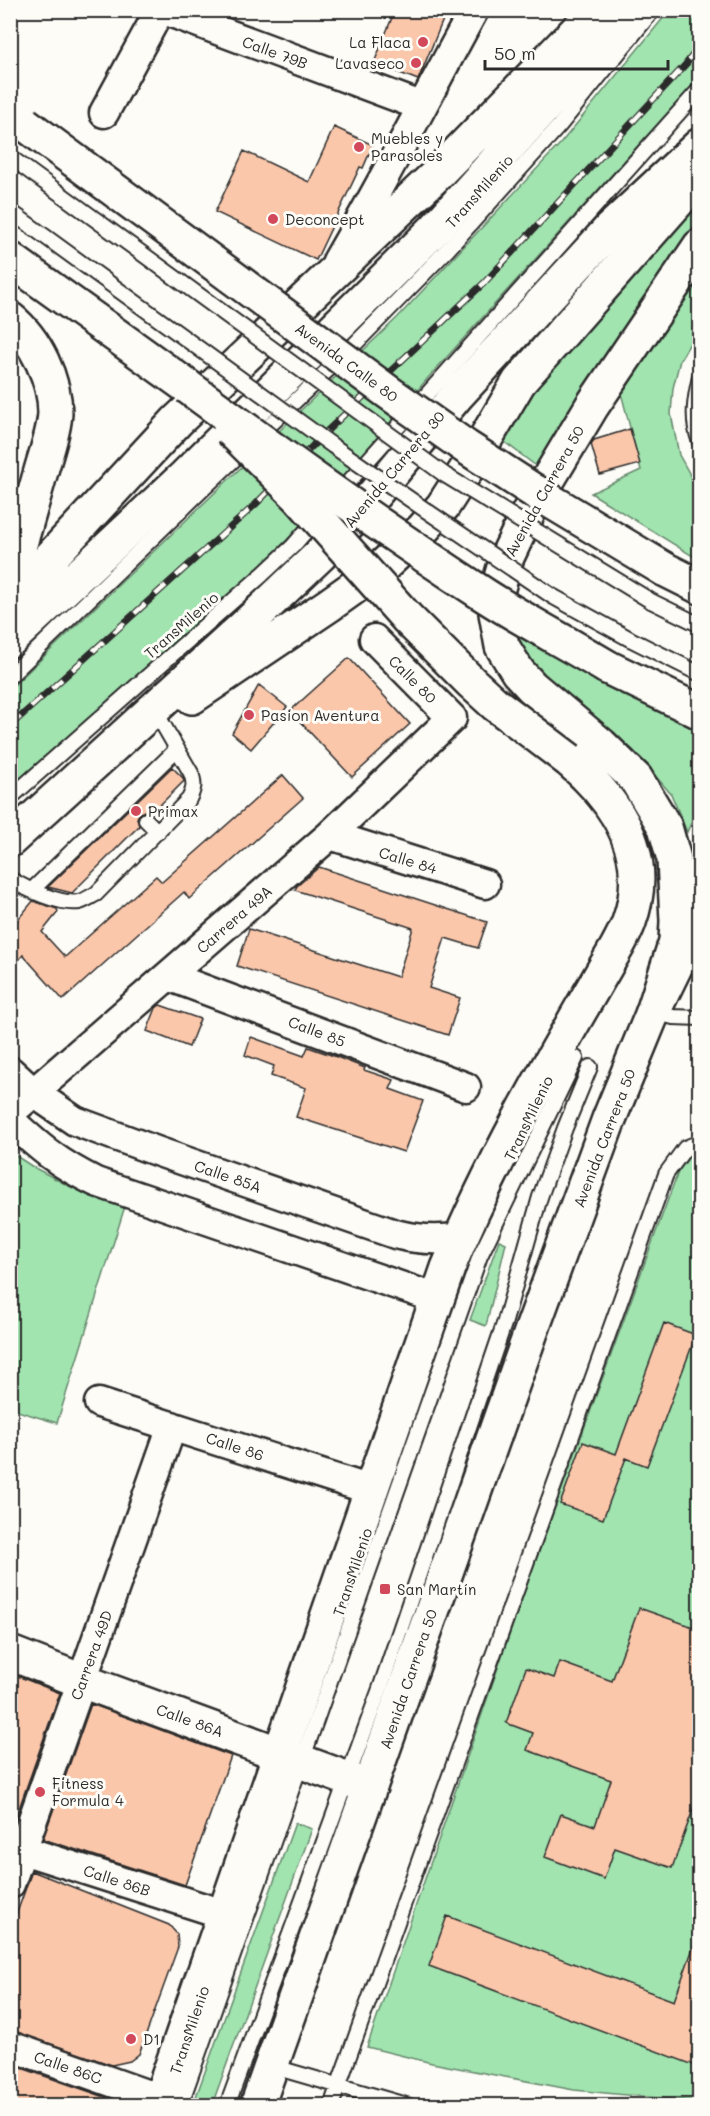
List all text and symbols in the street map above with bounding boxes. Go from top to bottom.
street label: Calle 79B [240,31,310,73]
place label: La Flaca [349,32,411,52]
scale bar [485,33,668,71]
marker: La Flaca [416,35,430,49]
text: 50 m [494,41,536,65]
place label: Lavaseco [335,53,404,73]
marker: Lavaseco [409,56,423,70]
place label: Muebles y Parasoles [371,128,443,165]
marker: Muebles y Parasoles [352,140,366,154]
street label: TransMilenio [441,150,517,232]
place label: Deconcept [285,209,365,229]
marker: Deconcept [266,212,280,226]
street label: Avenida Calle 80 [292,318,402,406]
street label: Avenida Carrera 30 [339,406,449,532]
street label: Avenida Carrera 50 [500,422,588,560]
street label: TransMilenio [140,587,222,663]
street label: Calle 80 [385,651,441,707]
place label: Pasion Aventura [261,705,380,725]
marker: Pasion Aventura [242,708,256,722]
place label: Primax [148,801,199,821]
marker: Primax [129,804,143,818]
street label: Calle 84 [377,842,440,878]
street label: Carrera 49A [192,881,276,957]
street label: Calle 85 [286,1011,348,1051]
street label: Avenida Carrera 50 [568,1066,640,1210]
street label: TransMilenio [499,1072,557,1164]
street label: Calle 85A [192,1155,264,1197]
street label: Calle 86 [203,1427,267,1465]
street label: TransMilenio [328,1525,376,1619]
place label: San Martín [397,1579,476,1599]
marker: San Martín [378,1582,392,1596]
street label: Avenida Carrera 50 [375,1606,441,1752]
street label: Carrera 49D [66,1607,116,1703]
street label: Calle 86A [154,1699,226,1741]
place label: Fitness Formula 4 [52,1773,124,1810]
marker: Fitness Formula 4 [33,1785,47,1799]
street label: Calle 86B [81,1860,153,1900]
street label: TransMilenio [165,1983,213,2077]
place label: D1 [143,2029,160,2049]
marker: D1 [124,2032,138,2046]
street label: Calle 86C [31,2046,105,2088]

